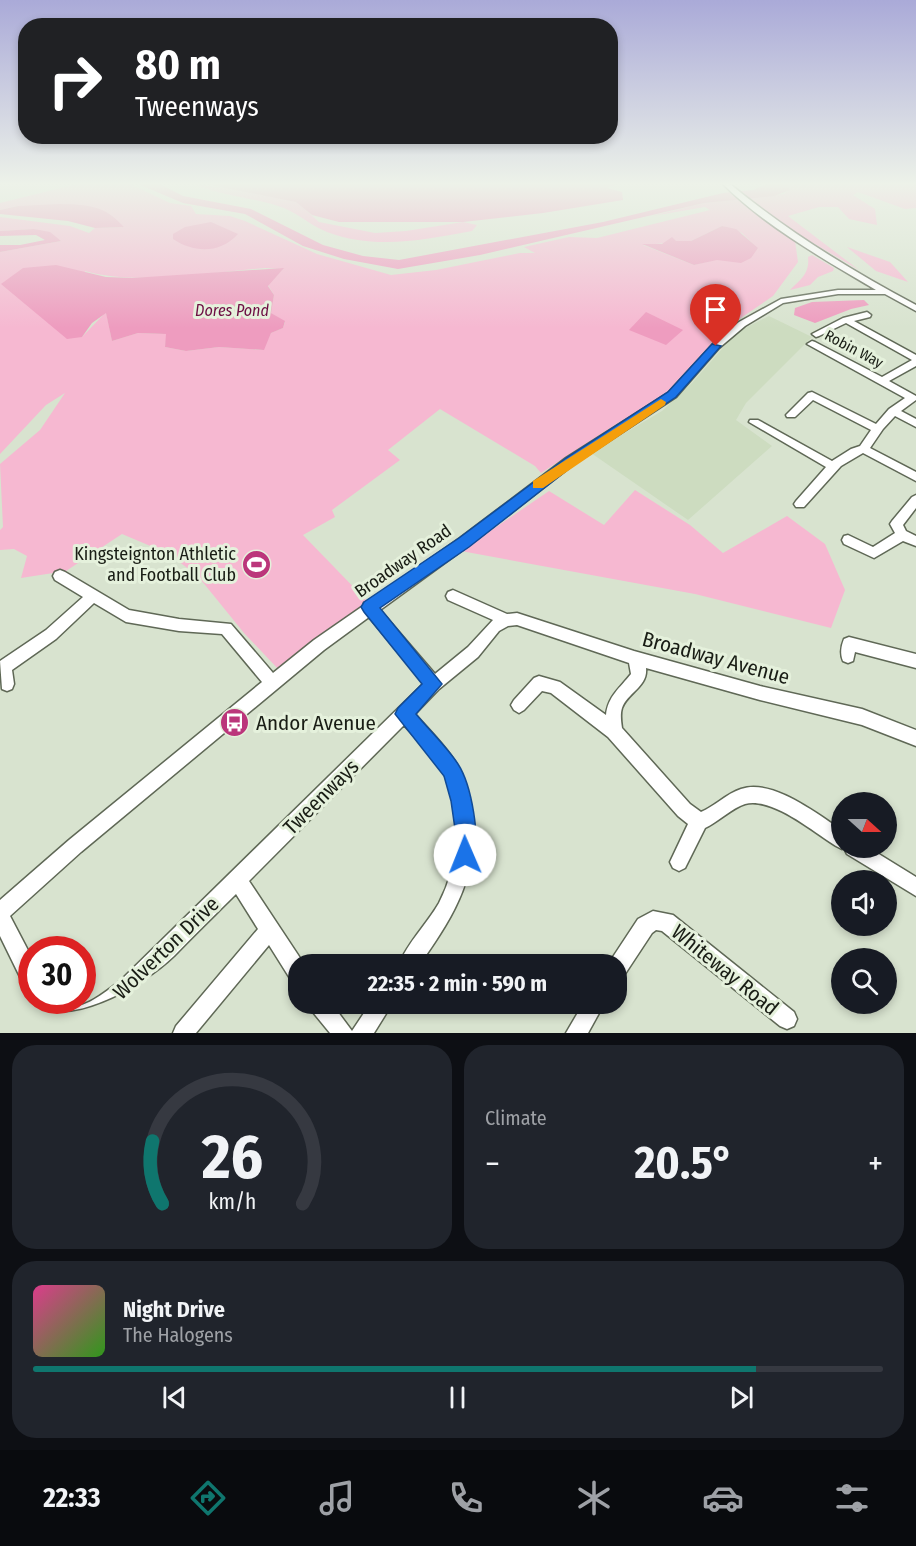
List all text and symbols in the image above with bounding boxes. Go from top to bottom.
text: 80 m [135,40,221,90]
icon: right [36,42,114,120]
text: Tweenways [135,91,259,123]
pin [690,284,741,346]
icon: arrive [699,293,732,326]
water label: Dores Pond [195,301,269,320]
street label: Robin Way [822,326,887,372]
street label: Broadway Road [350,520,456,602]
place label: Kingsteignton Athletic and Football Club [74,543,236,586]
sports icon: Kingsteignton Athletic and Football Club [241,548,273,580]
street label: Broadway Avenue [639,626,793,690]
bus stop icon: Andor Avenue [219,707,251,739]
place label: Andor Avenue [256,710,376,736]
street label: Tweenways [278,754,364,840]
north arrow [831,792,897,858]
map controls [831,792,897,1014]
position arrow [433,823,497,887]
button: sound [831,870,897,936]
street label: Wolverton Drive [108,891,224,1005]
street label: Whiteway Road [666,919,784,1021]
speed limit sign: 30 [18,936,96,1014]
button: search [831,948,897,1014]
text: 22:35 · 2 min · 590 m [368,970,547,997]
text: Climate [485,1106,547,1130]
text: 26 [200,1120,263,1195]
text: 20.5° [634,1136,733,1190]
text: − [485,1144,500,1184]
text: + [868,1144,883,1184]
text: km/h [208,1189,256,1215]
text: Night Drive [123,1296,225,1323]
text: The Halogens [123,1323,233,1347]
icon: previous [158,1381,191,1414]
icon: pause [441,1381,474,1414]
icon: next [725,1381,758,1414]
icon: directions [187,1477,229,1519]
icon: music [316,1477,358,1519]
icon: phone [445,1477,487,1519]
icon: climate [573,1477,615,1519]
icon: car [702,1477,744,1519]
icon: filters [831,1477,873,1519]
text: 22:33 [43,1482,101,1514]

